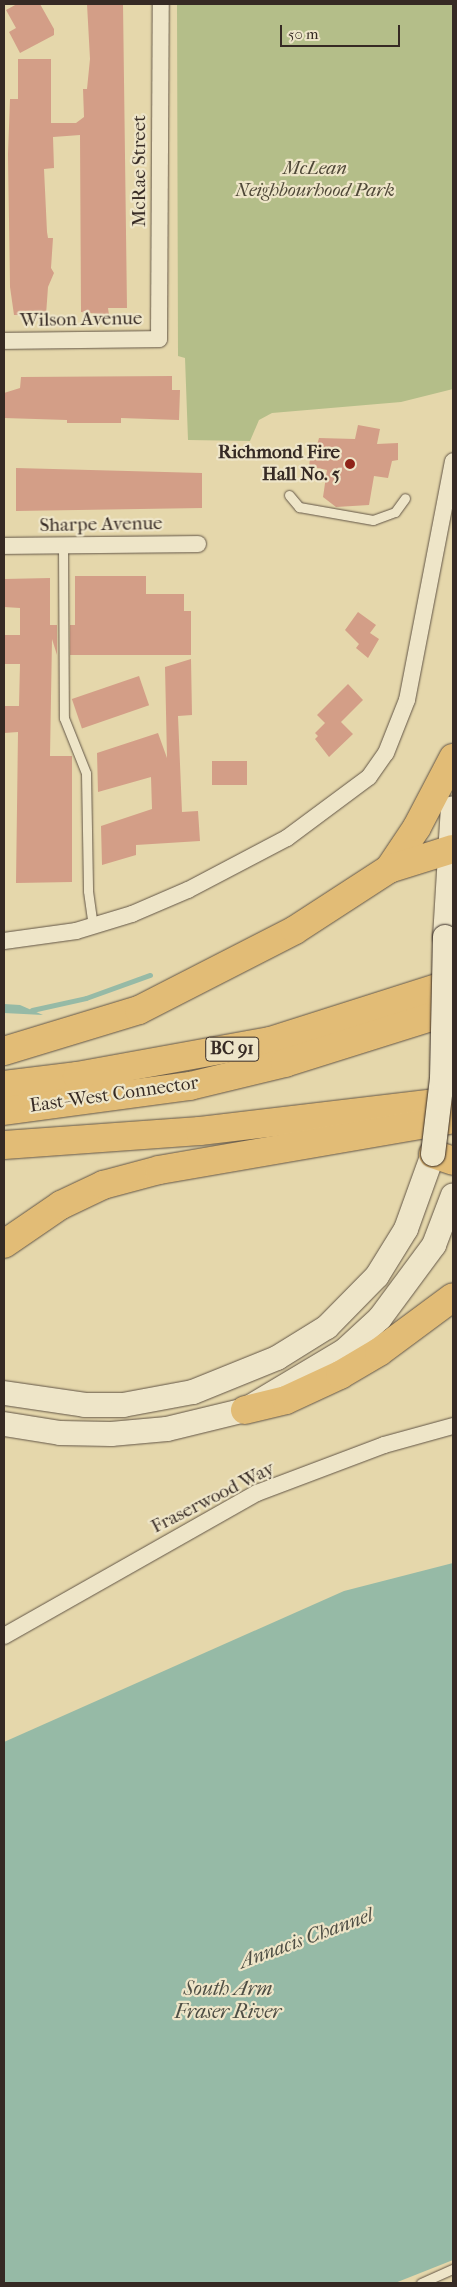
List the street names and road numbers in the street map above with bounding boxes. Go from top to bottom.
street label: McRae Street [129,115,151,227]
street label: Wilson Avenue [20,308,142,332]
street label: Sharpe Avenue [39,513,163,537]
road number: BC 91 [204,1034,260,1064]
street label: East-West Connector [28,1072,200,1118]
street label: Fraserwood Way [148,1457,278,1539]

